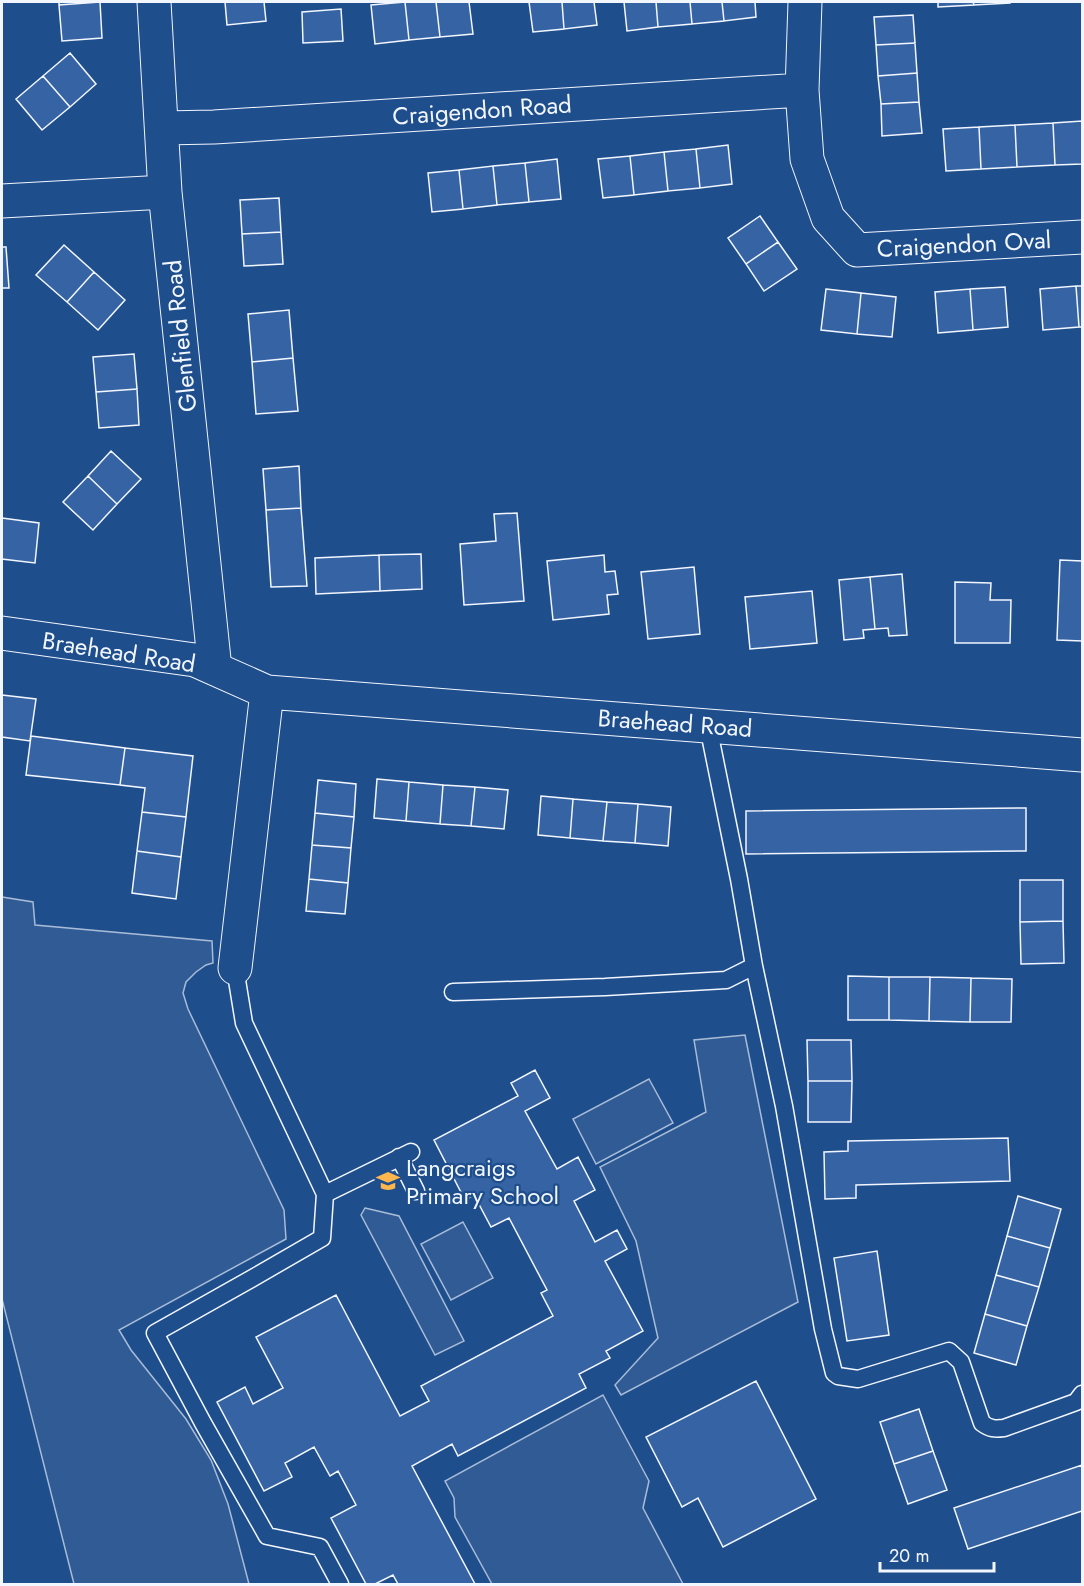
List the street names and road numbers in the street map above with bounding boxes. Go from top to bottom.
street label: Craigendon Road [391,86,573,134]
street label: Craigendon Oval [876,222,1052,266]
street label: Glenfield Road [155,258,205,414]
street label: Braehead Road [40,623,198,681]
street label: Braehead Road [597,700,753,746]

